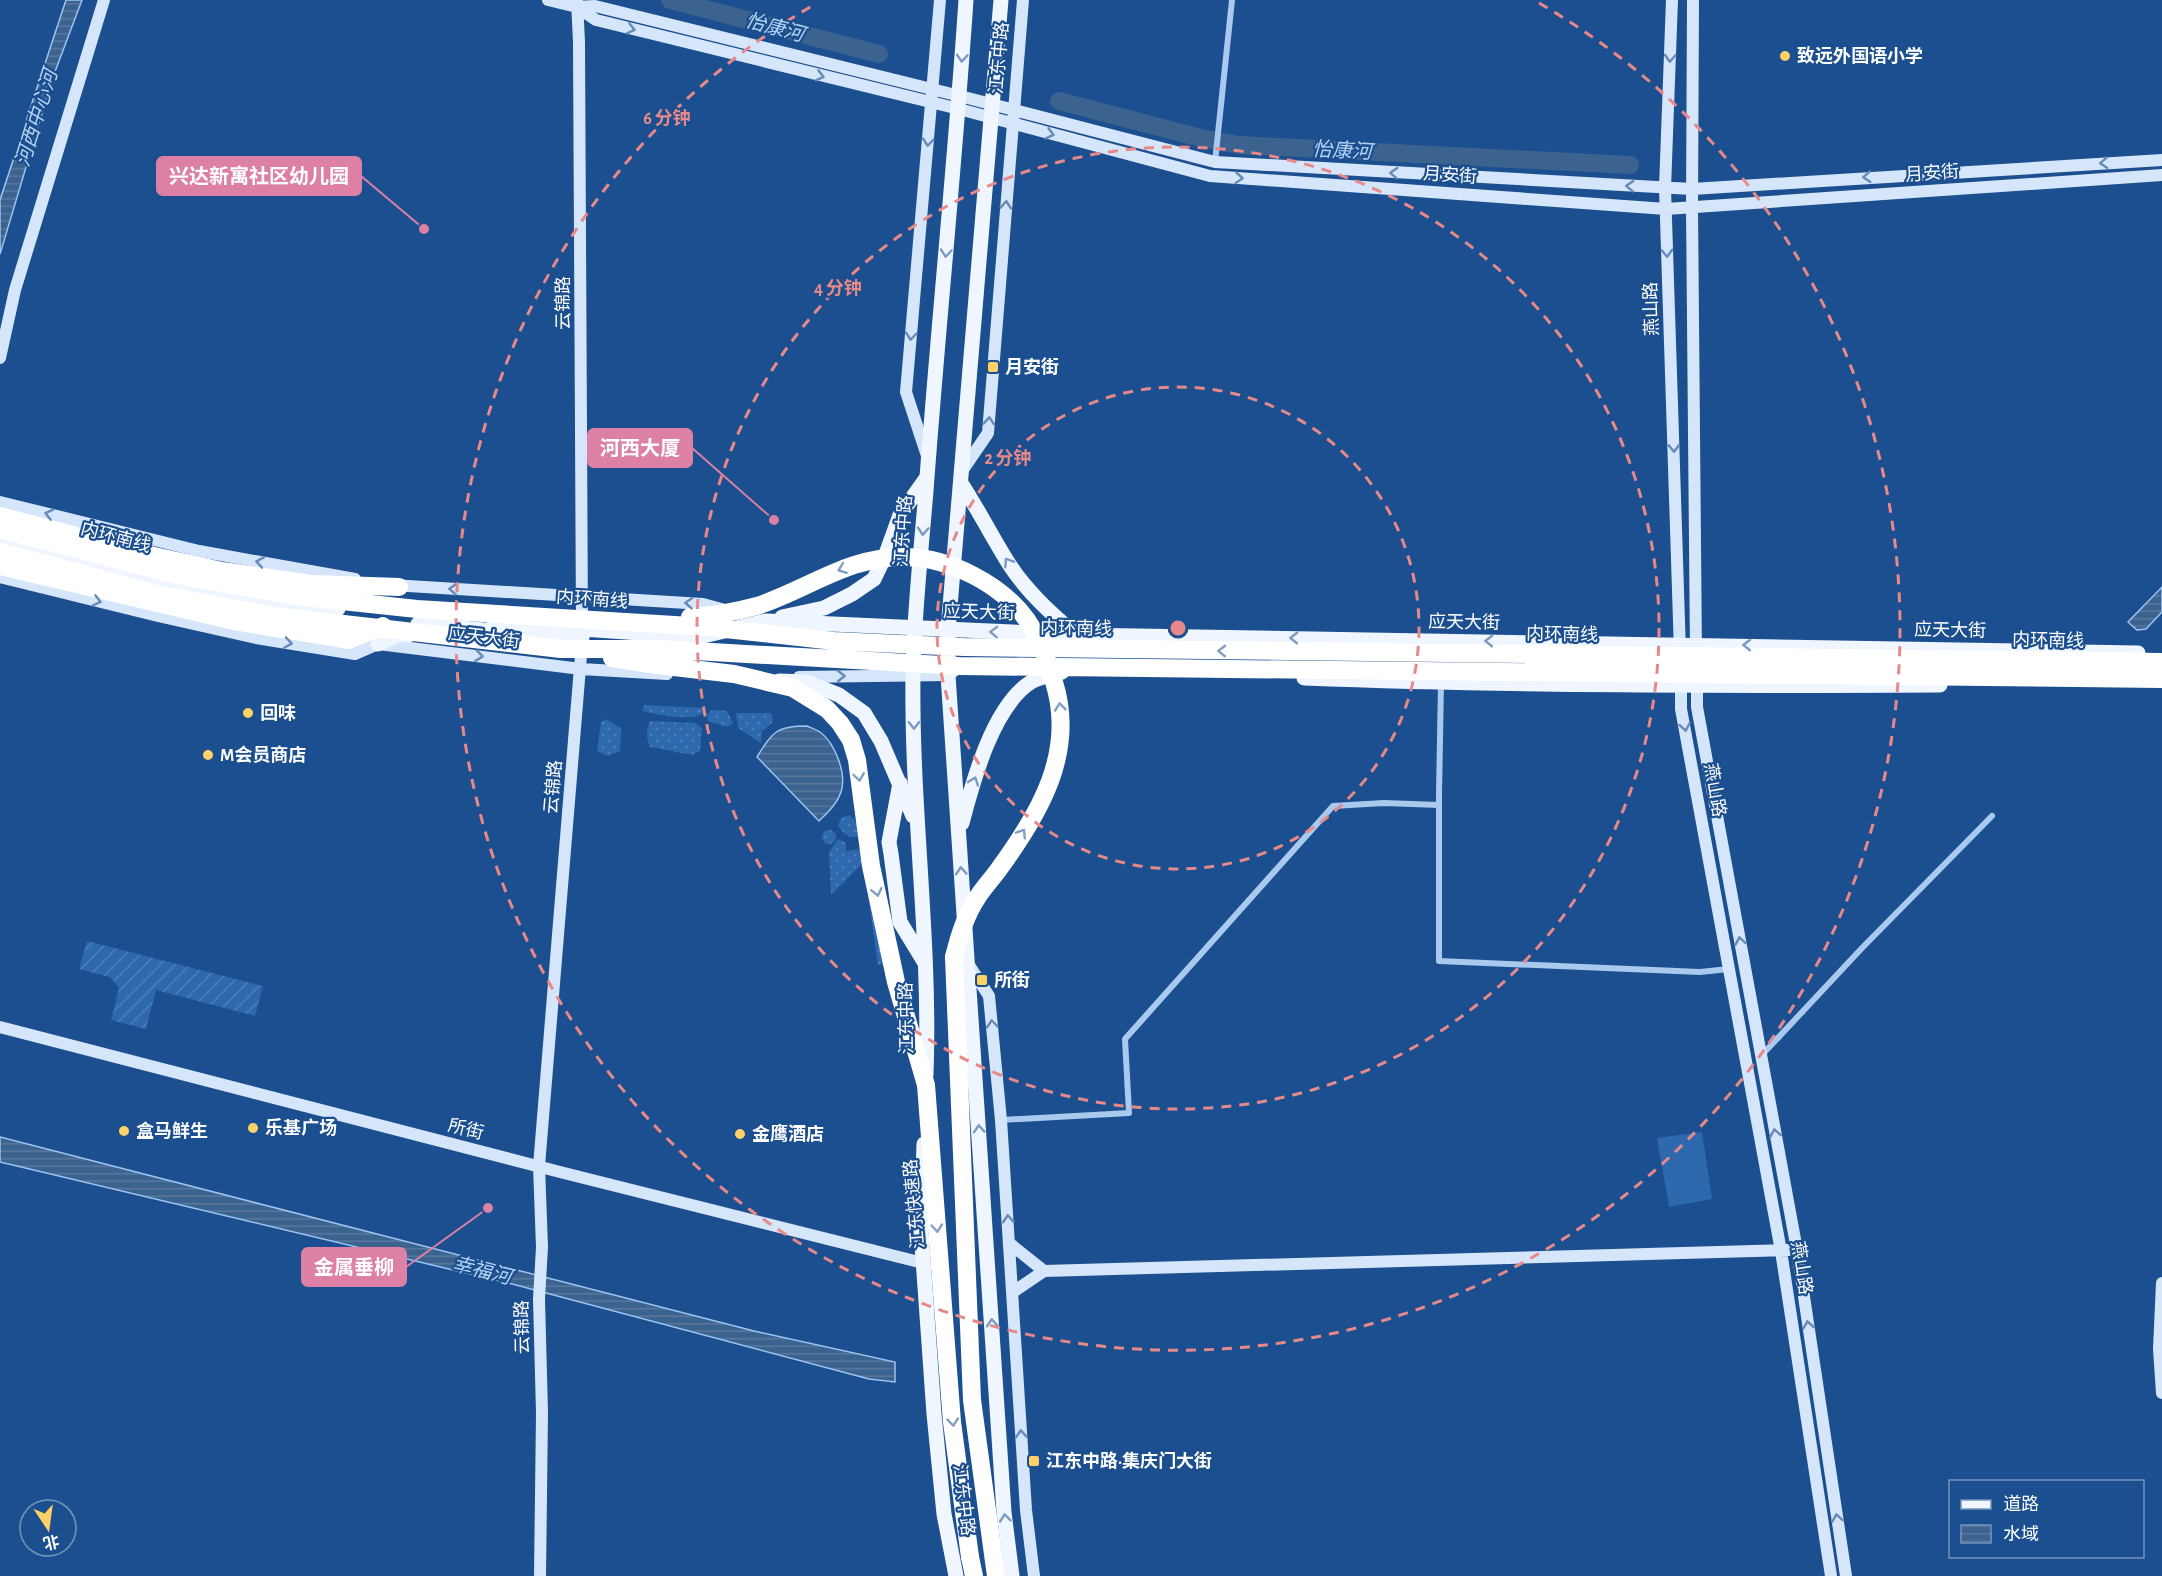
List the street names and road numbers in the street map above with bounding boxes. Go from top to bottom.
street label: 江东中路 [986,21,1012,95]
street label: 月安街 [1904,161,1960,185]
street label: 月安街 [1422,163,1478,187]
street label: 云锦路 [553,276,573,330]
street label: 燕山路 [1640,282,1662,336]
street label: 江东中路 [891,494,915,568]
street label: 内环南线 [79,518,153,556]
street label: 内环南线 [555,587,629,611]
street label: 应天大街 [943,601,1015,623]
street label: 应天大街 [1428,611,1500,633]
street label: 内环南线 [1040,617,1112,639]
street label: 应天大街 [1914,619,1986,641]
street label: 应天大街 [447,623,521,651]
street label: 内环南线 [1526,623,1598,645]
street label: 内环南线 [2012,629,2084,651]
street label: 云锦路 [541,759,565,815]
street label: 燕山路 [1700,762,1730,818]
street label: 江东中路 [895,982,917,1054]
street label: 所街 [446,1115,486,1143]
street label: 江东快速路 [900,1158,928,1250]
street label: 燕山路 [1788,1240,1816,1296]
street label: 云锦路 [512,1300,532,1354]
street label: 江东中路 [950,1463,978,1537]

